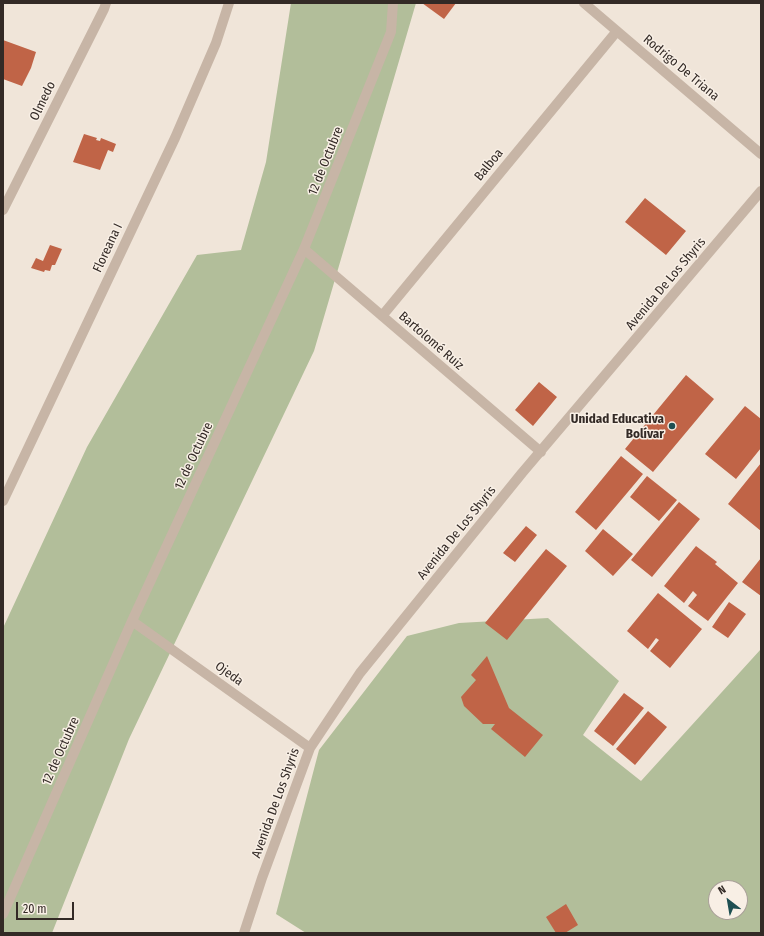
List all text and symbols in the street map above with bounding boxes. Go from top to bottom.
street label: Rodrigo De Triana [640,32,722,104]
street label: Olmedo [27,79,59,123]
street label: 12 de Octubre [305,124,347,198]
street label: Balboa [471,146,507,184]
street label: Floreana I [90,221,126,275]
street label: Avenida De Los Shyris [623,235,709,333]
street label: Bartolomé Ruiz [395,309,467,373]
place label: Unidad Educativa Bolívar [571,411,664,442]
street label: 12 de Octubre [172,420,216,492]
marker: Unidad Educativa Bolívar [667,421,677,431]
street label: Avenida De Los Shyris [414,483,500,583]
street label: Ojeda [212,659,246,689]
street label: 12 de Octubre [39,715,83,787]
street label: Avenida De Los Shyris [249,746,303,860]
north arrow [708,880,748,920]
text: N [716,883,728,897]
scale bar [18,894,76,920]
text: 20 m [23,902,47,916]

